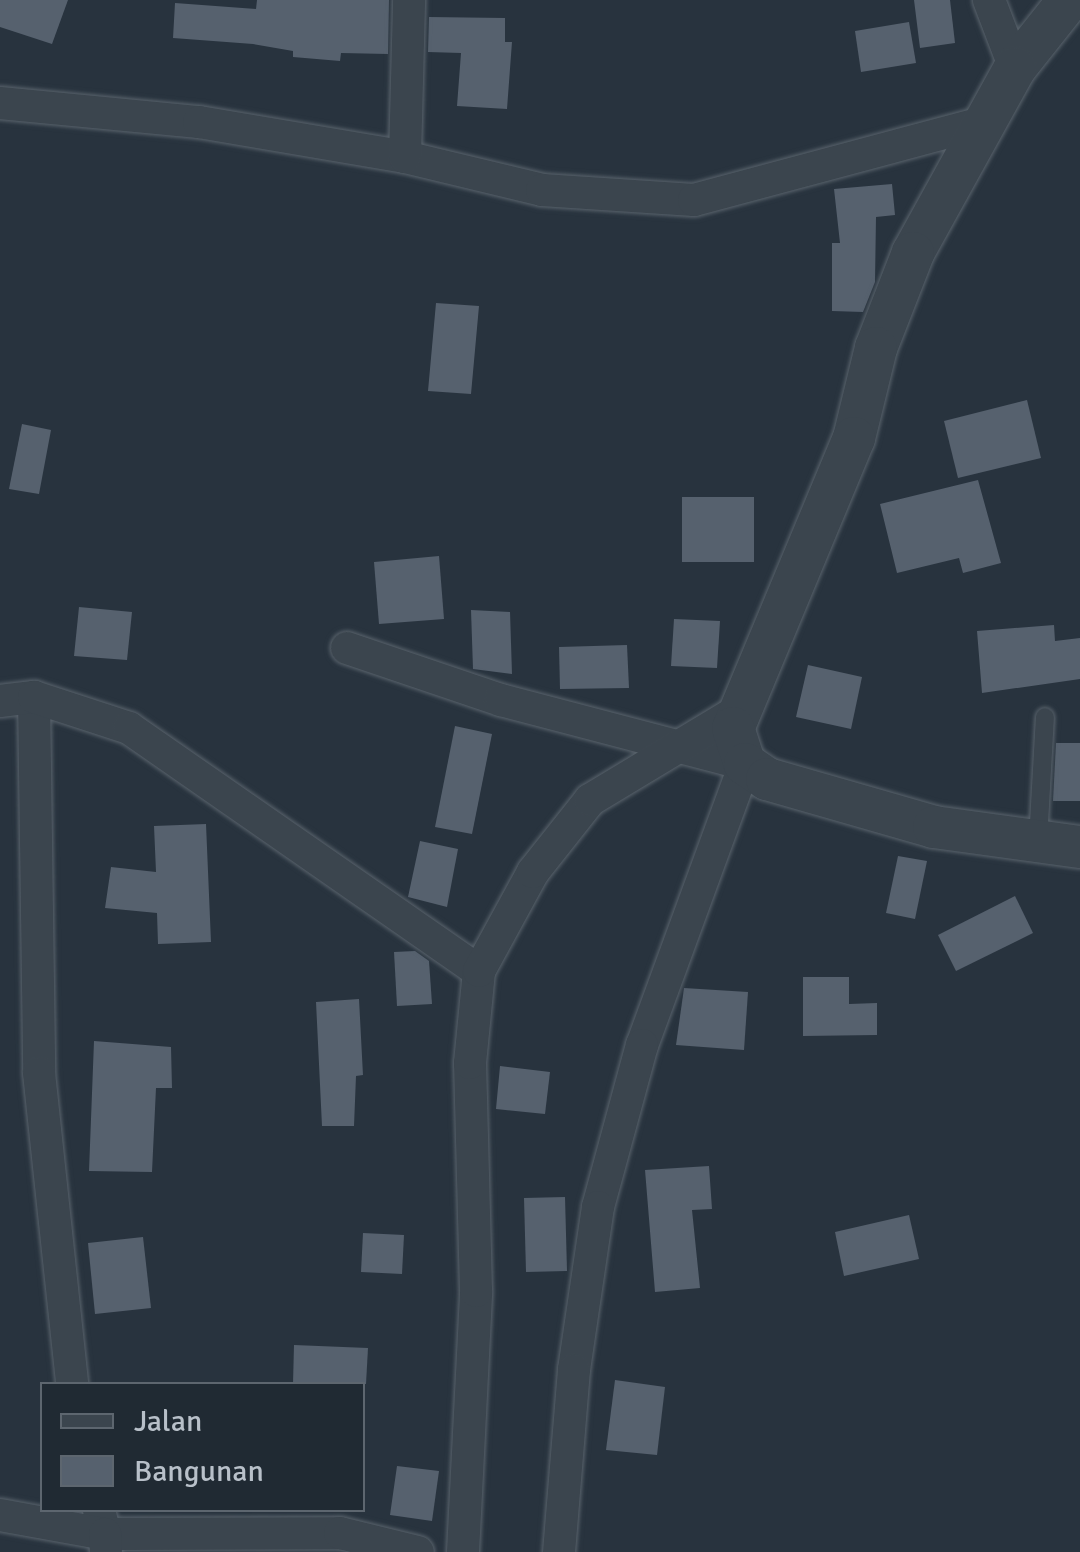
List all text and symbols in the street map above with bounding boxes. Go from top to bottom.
legend [40,1382,365,1512]
text: Jalan [134,1403,202,1440]
text: Bangunan [134,1453,264,1490]

